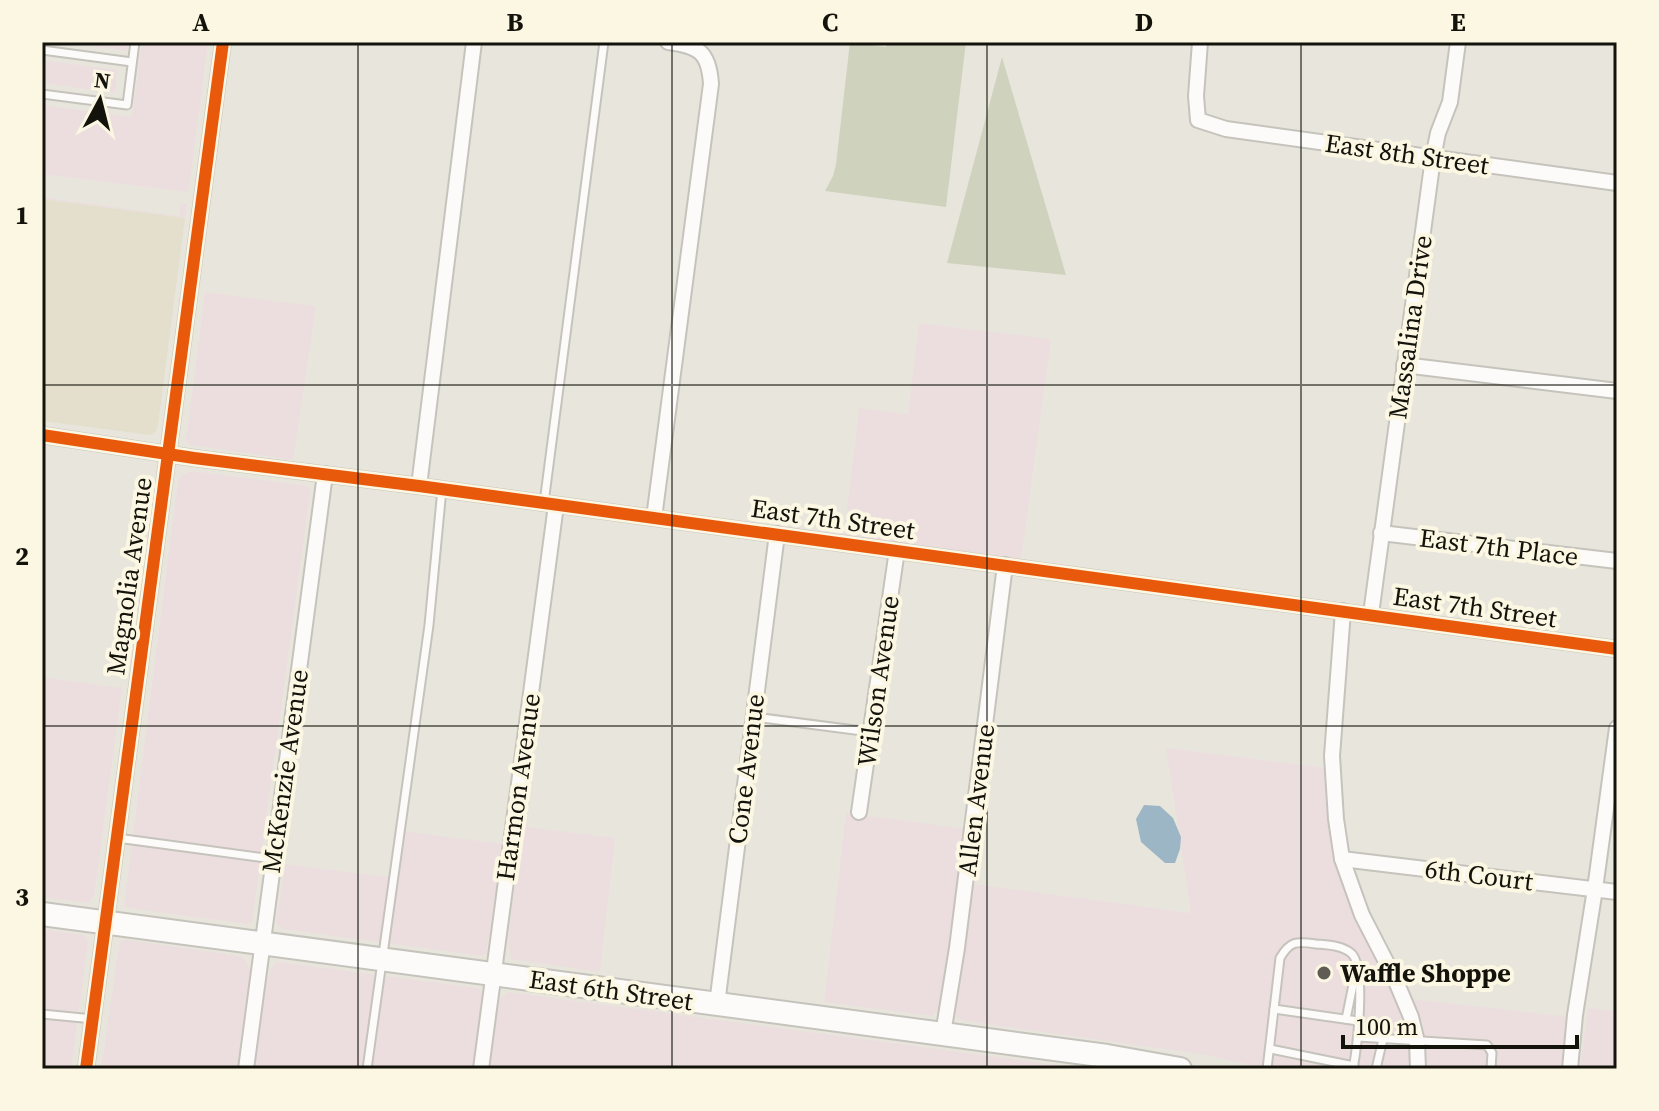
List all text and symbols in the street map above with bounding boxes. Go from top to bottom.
text: A [192,4,210,40]
text: B [507,4,524,40]
text: C [822,4,838,40]
text: D [1135,4,1153,40]
text: E [1450,4,1466,40]
north arrow [60,60,140,140]
text: N [93,64,112,96]
street label: East 8th Street [1323,125,1492,183]
text: 1 [15,197,29,233]
street label: Massalina Drive [1379,233,1441,421]
street label: Magnolia Avenue [97,475,161,677]
street label: East 7th Street [749,490,918,548]
street label: East 7th Place [1417,519,1581,575]
text: 2 [15,538,29,574]
street label: East 7th Street [1391,578,1560,636]
street label: Wilson Avenue [848,593,908,769]
street label: McKenzie Avenue [253,667,317,875]
street label: Harmon Avenue [487,691,549,883]
street label: Cone Avenue [719,692,773,846]
street label: Allen Avenue [949,722,1003,878]
street label: 6th Court [1423,851,1536,900]
text: 3 [15,879,29,915]
place label: Waffle Shoppe [1340,955,1511,991]
street label: East 6th Street [527,961,696,1019]
marker: Waffle Shoppe [1315,964,1333,982]
scale bar [1343,999,1577,1049]
text: 100 m [1355,1010,1418,1043]

